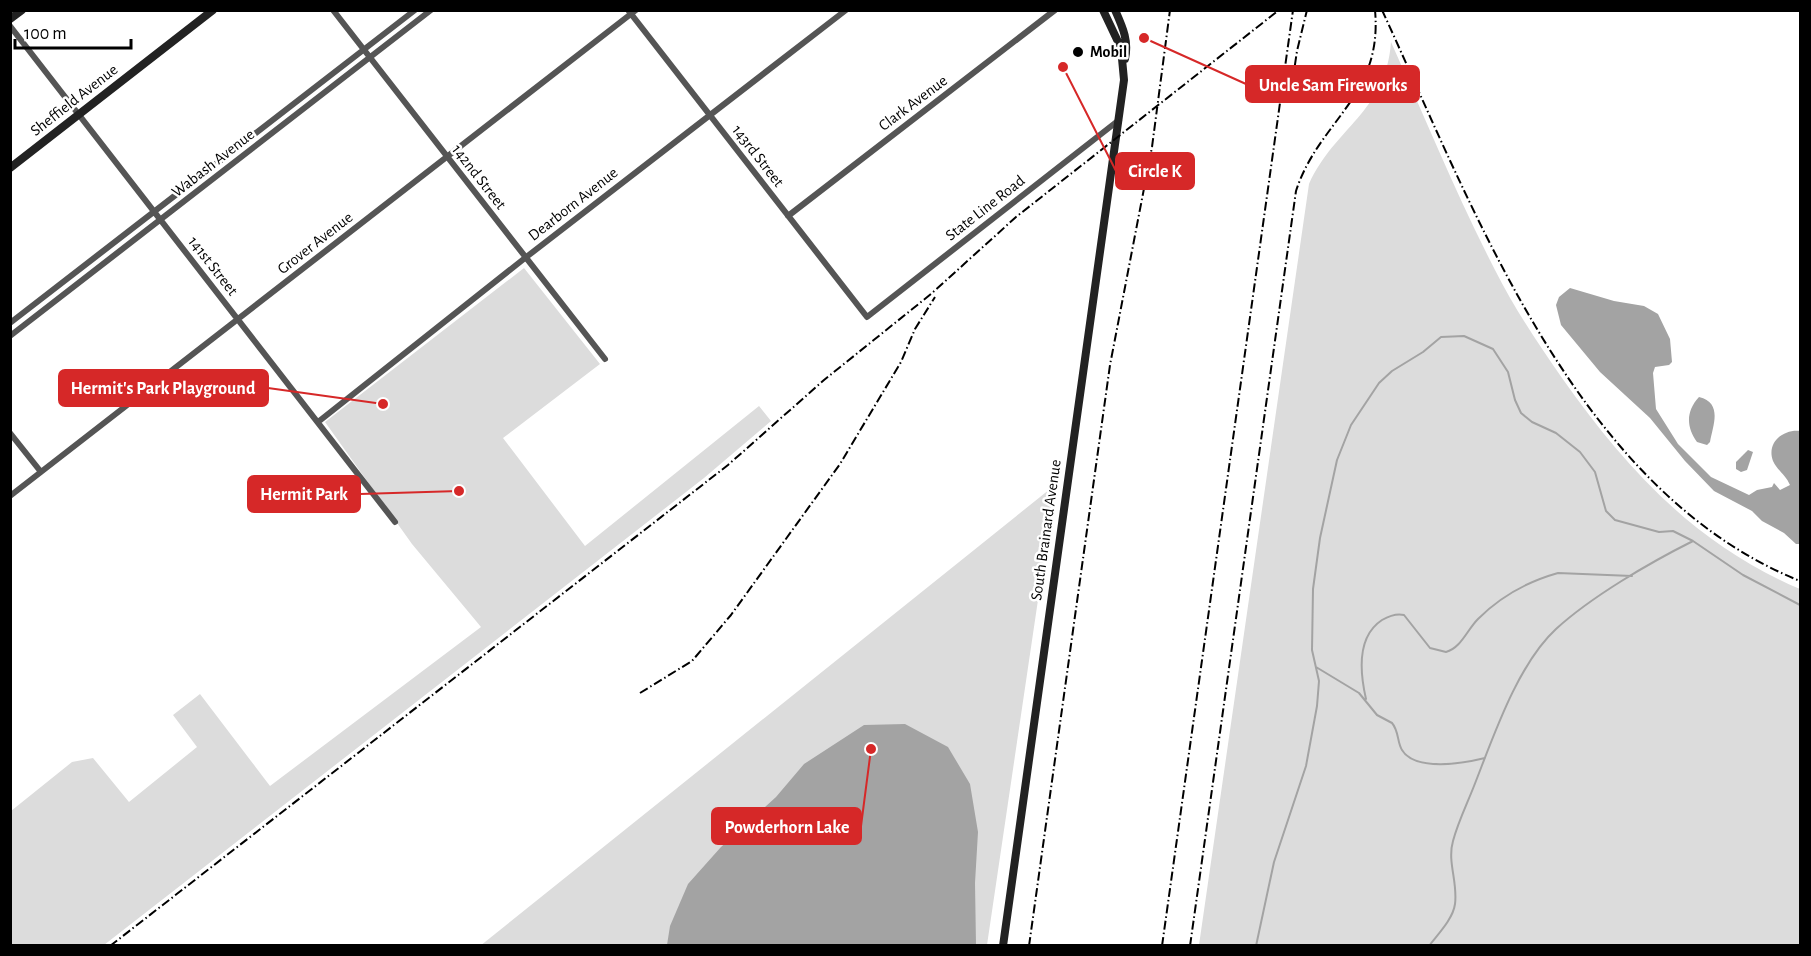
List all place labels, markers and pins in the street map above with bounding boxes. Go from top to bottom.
place label: Mobil [1090,44,1127,60]
marker: Mobil [1071,45,1085,59]
callout: Uncle Sam Fireworks [1246,66,1419,102]
callout: Circle K [1116,153,1194,189]
callout: Hermit's Park Playground [59,370,268,406]
callout: Hermit Park [248,476,360,512]
callout: Powderhorn Lake [712,808,861,844]

